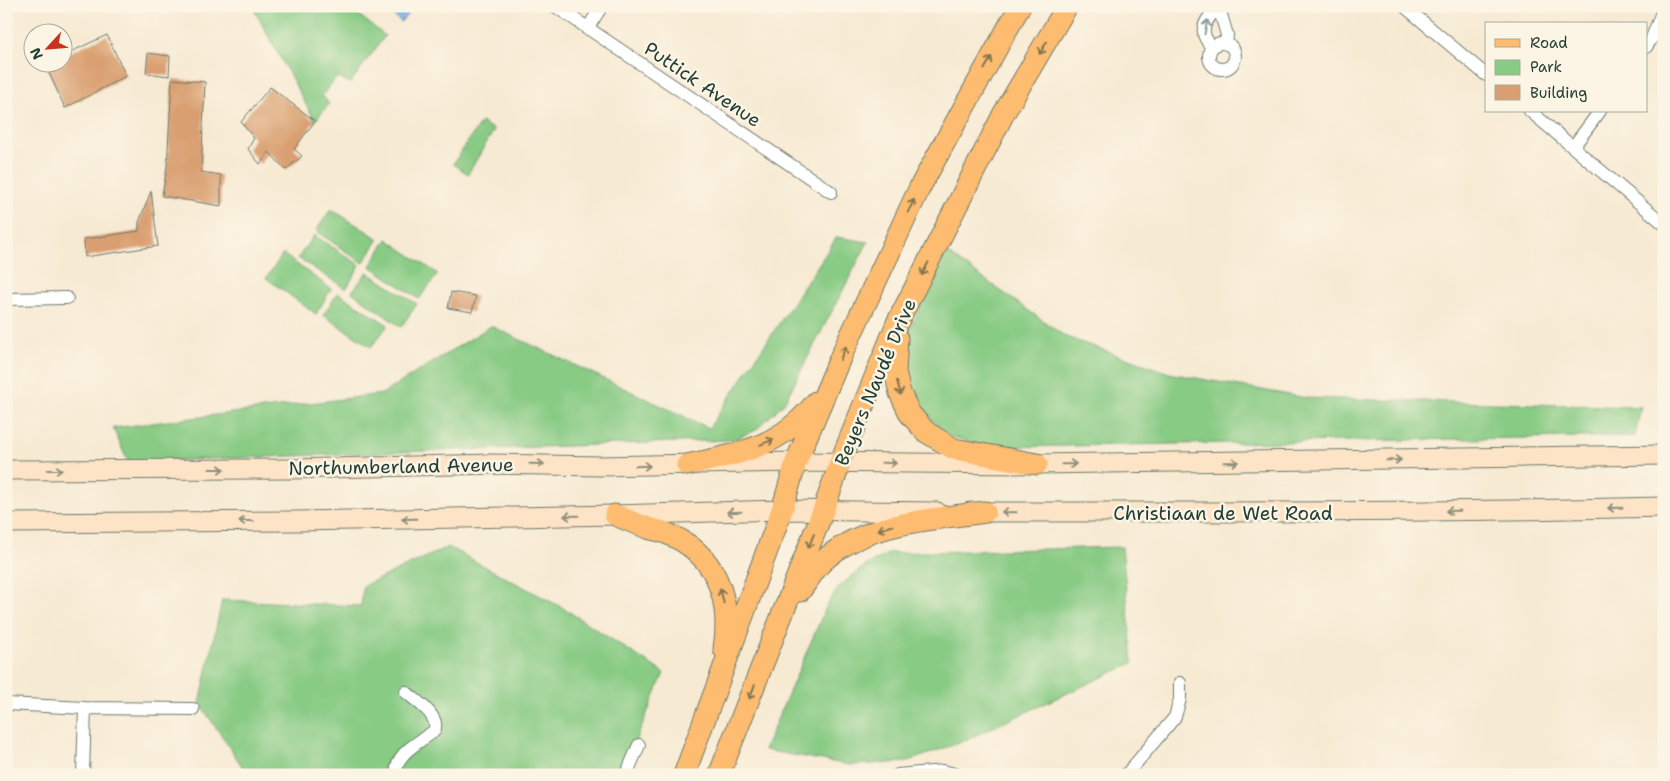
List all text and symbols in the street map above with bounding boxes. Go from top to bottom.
one-way arrow [1202,19,1211,35]
north arrow [22,22,72,72]
legend [1485,22,1648,112]
text: Road [1530,33,1568,53]
street label: Puttick Avenue [639,36,766,133]
one-way arrow [1037,41,1047,55]
text: N [26,45,47,63]
one-way arrow [983,55,993,70]
text: Park [1530,57,1562,77]
text: Building [1530,83,1587,103]
one-way arrow [907,199,916,214]
one-way arrow [920,261,929,276]
street label: Beyers Naudé Drive [829,295,922,470]
one-way arrow [838,346,848,361]
one-way arrow [895,380,905,396]
one-way arrow [759,437,774,446]
street label: Northumberland Avenue [288,452,514,481]
one-way arrow [1386,455,1402,465]
one-way arrow [1223,457,1239,467]
one-way arrow [880,458,897,468]
one-way arrow [1060,459,1077,469]
one-way arrow [529,460,545,469]
one-way arrow [635,461,651,470]
one-way arrow [209,464,225,474]
one-way arrow [46,465,63,475]
street label: Christiaan de Wet Road [1113,501,1333,526]
one-way arrow [1607,503,1624,513]
one-way arrow [1445,506,1461,516]
one-way arrow [726,507,742,516]
one-way arrow [1002,507,1018,517]
one-way arrow [564,511,580,521]
one-way arrow [401,514,417,523]
one-way arrow [239,516,255,526]
one-way arrow [877,524,893,534]
one-way arrow [806,533,816,548]
one-way arrow [717,588,726,604]
one-way arrow [746,684,756,699]

